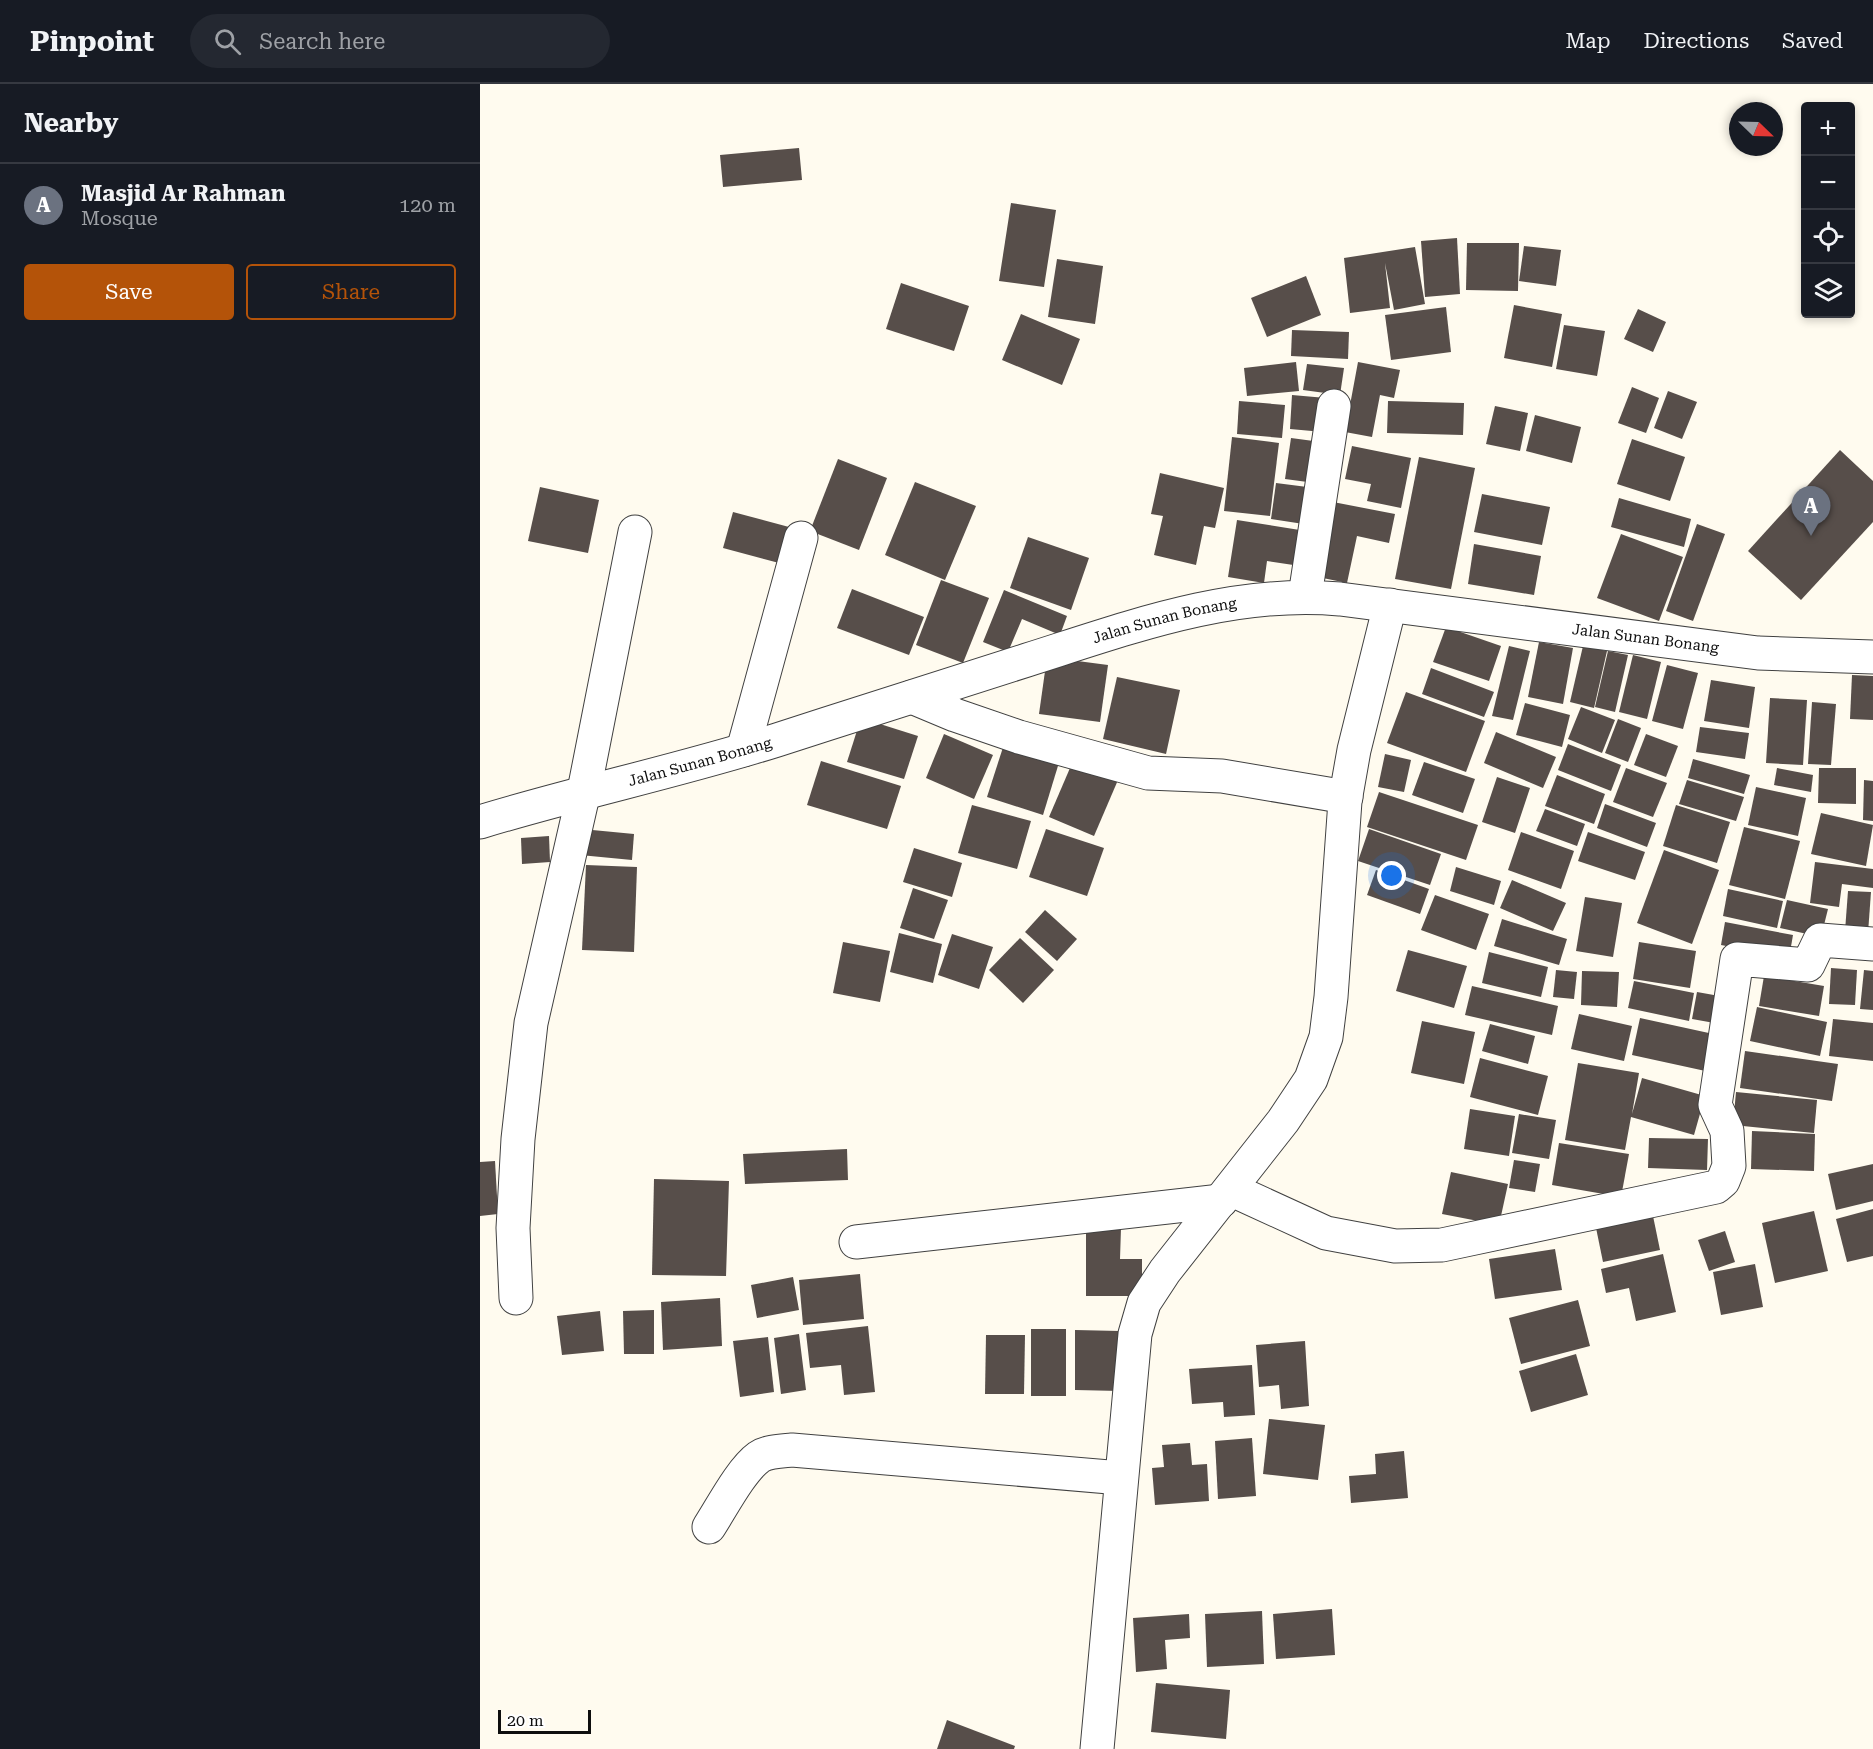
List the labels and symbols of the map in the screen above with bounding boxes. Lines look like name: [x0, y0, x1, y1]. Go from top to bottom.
north arrow: [1729, 102, 1783, 156]
pin: A: [1792, 486, 1830, 536]
street label: Jalan Sunan Bonang: [1090, 594, 1238, 647]
street label: Jalan Sunan Bonang: [1571, 620, 1721, 657]
street label: Jalan Sunan Bonang: [626, 733, 774, 790]
your location: [1377, 861, 1406, 890]
scale bar: [498, 1707, 591, 1734]

